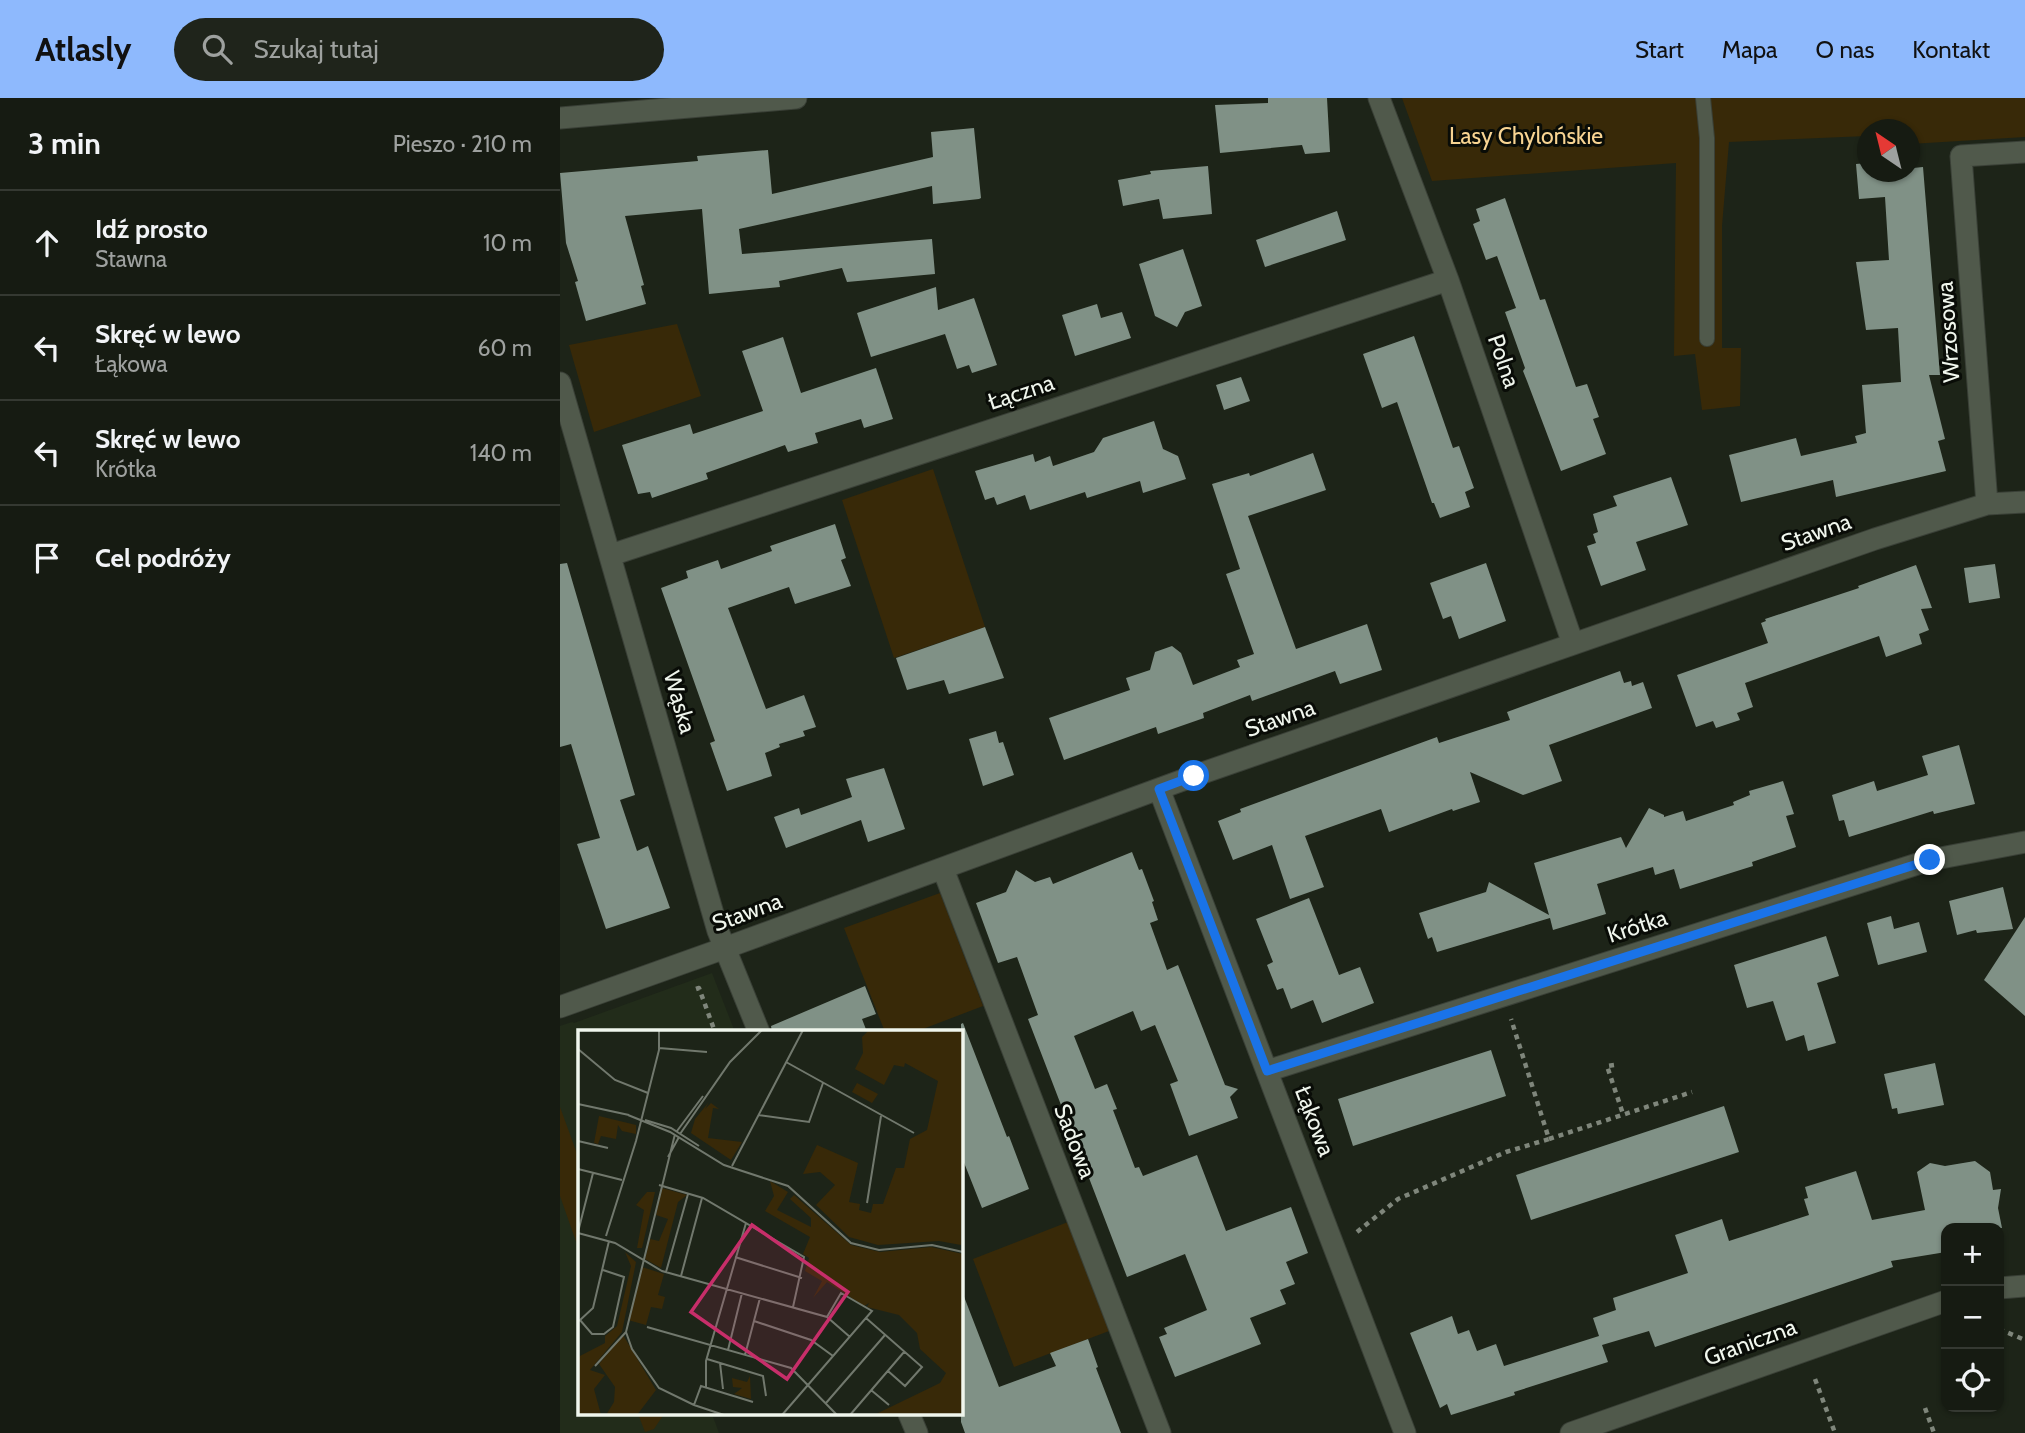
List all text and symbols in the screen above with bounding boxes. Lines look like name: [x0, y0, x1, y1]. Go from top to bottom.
search box: [174, 18, 664, 81]
text: Atlasly: [35, 29, 132, 69]
icon: search: [198, 30, 236, 68]
text: Szukaj tutaj: [254, 33, 379, 65]
text: Start: [1635, 35, 1684, 64]
text: Mapa: [1722, 35, 1778, 64]
text: O nas: [1816, 35, 1874, 64]
text: Kontakt: [1912, 35, 1990, 64]
north arrow: [1857, 119, 1920, 182]
park label: Lasy Chylońskie: [1449, 122, 1603, 150]
text: 3 min: [28, 125, 101, 162]
text: Pieszo · 210 m: [393, 130, 532, 158]
text: Idź prosto: [95, 213, 208, 245]
icon: ahead: [28, 224, 66, 262]
text: 10 m: [483, 229, 532, 257]
text: Stawna: [95, 245, 167, 273]
street label: Wrzosowa: [1931, 281, 1965, 383]
text: Skręć w lewo: [95, 318, 241, 350]
icon: left: [28, 329, 66, 367]
street label: Polna: [1482, 331, 1526, 391]
text: 60 m: [478, 334, 532, 362]
text: Łąkowa: [95, 350, 168, 378]
street label: Łączna: [984, 368, 1058, 416]
text: Skręć w lewo: [95, 423, 241, 455]
icon: left: [28, 434, 66, 472]
text: 140 m: [470, 439, 532, 467]
text: Krótka: [95, 455, 156, 483]
street label: Stawna: [1777, 507, 1855, 557]
icon: arrive: [28, 539, 66, 577]
text: Cel podróży: [95, 542, 231, 574]
street label: Wąska: [658, 668, 702, 736]
street label: Stawna: [1241, 693, 1319, 743]
route start: [1178, 760, 1209, 791]
route end: [1914, 844, 1945, 875]
street label: Stawna: [708, 887, 786, 937]
street label: Krótka: [1603, 903, 1671, 949]
inset map: [578, 1030, 962, 1416]
street label: Łąkowa: [1289, 1082, 1341, 1160]
street label: Sadowa: [1048, 1100, 1102, 1182]
map controls: [1941, 1223, 2004, 1412]
button: +: [1941, 1223, 2004, 1286]
button: −: [1941, 1286, 2004, 1349]
street label: Graniczna: [1700, 1312, 1800, 1372]
button: locate: [1941, 1349, 2004, 1412]

